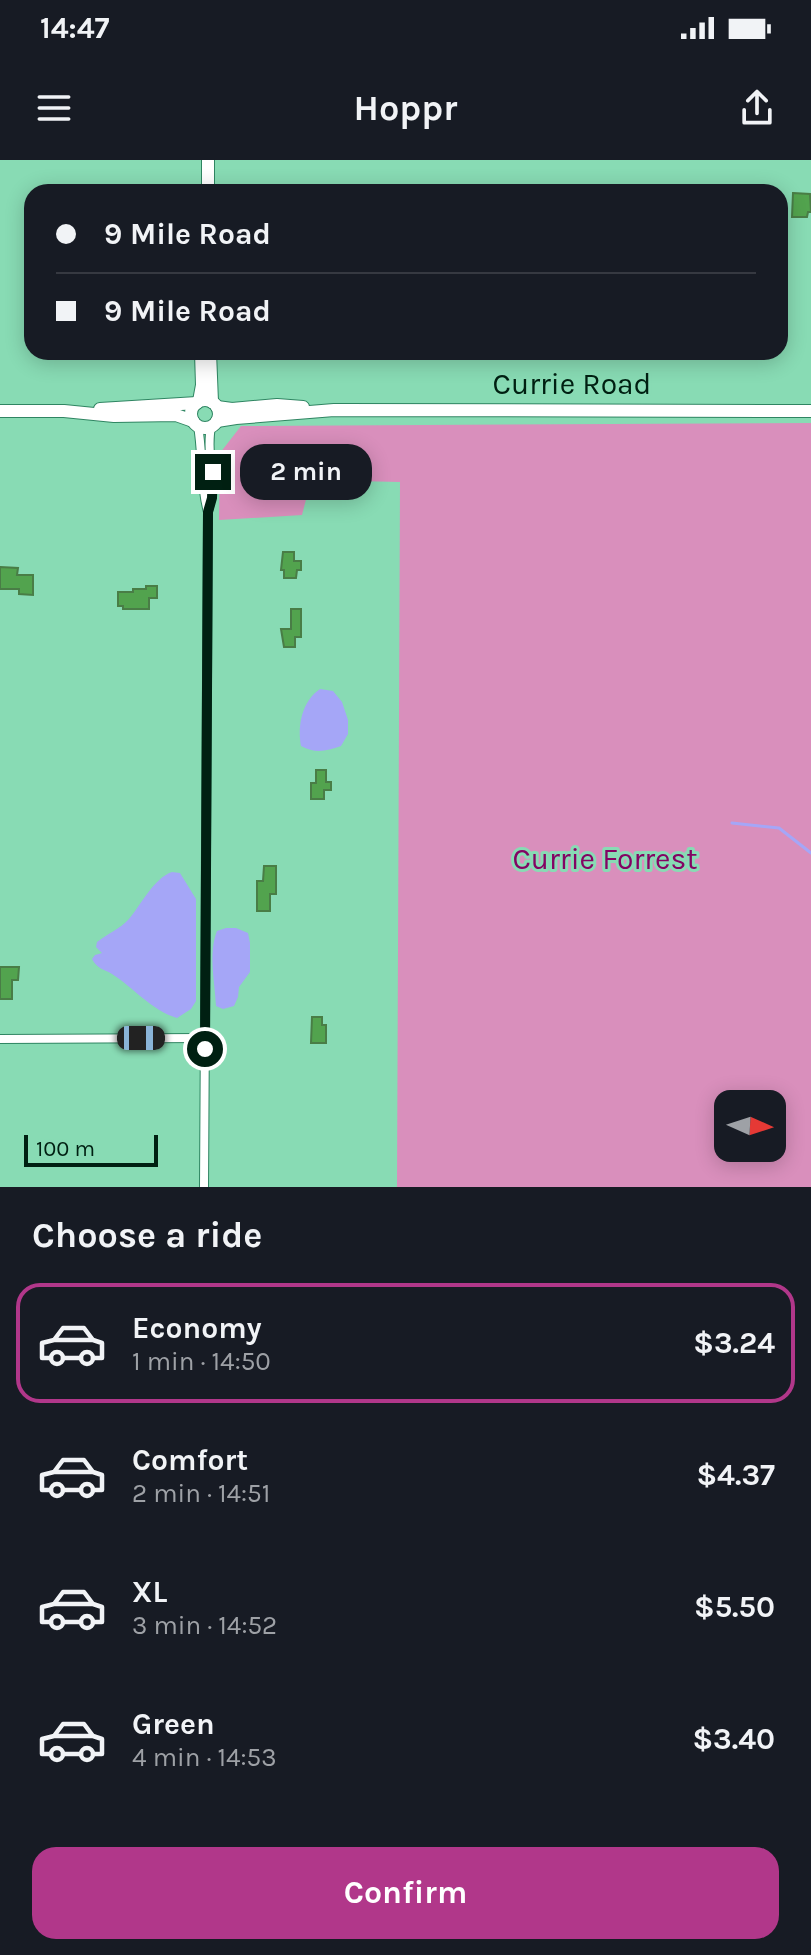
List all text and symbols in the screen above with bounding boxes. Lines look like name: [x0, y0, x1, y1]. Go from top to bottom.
text: 14:47: [40, 10, 109, 46]
icon: menu: [32, 86, 76, 130]
icon: share: [735, 86, 779, 130]
text: Hoppr: [354, 87, 457, 129]
text: 9 Mile Road: [104, 216, 271, 252]
text: 9 Mile Road: [104, 293, 271, 329]
street label: Currie Road: [493, 366, 651, 402]
callout: 2 min: [241, 444, 373, 500]
route end: [195, 454, 231, 490]
text: 2 min: [270, 456, 342, 487]
park label: Currie Forrest: [512, 841, 698, 877]
car: [117, 1026, 165, 1050]
route start: [187, 1031, 223, 1067]
north arrow: [714, 1090, 786, 1162]
map controls: [714, 1090, 786, 1162]
scale bar: [24, 1131, 158, 1167]
text: 100 m: [36, 1136, 95, 1162]
text: Choose a ride: [32, 1214, 262, 1256]
icon: car: [36, 1307, 108, 1379]
text: Economy: [132, 1310, 262, 1346]
text: $3.24: [693, 1325, 775, 1361]
text: 1 min · 14:50: [132, 1346, 271, 1377]
icon: car: [36, 1439, 108, 1511]
text: Comfort: [132, 1442, 248, 1478]
text: $4.37: [696, 1457, 775, 1493]
text: 2 min · 14:51: [132, 1478, 270, 1509]
icon: car: [36, 1571, 108, 1643]
text: XL: [132, 1574, 167, 1610]
text: $5.50: [694, 1589, 775, 1625]
text: 3 min · 14:52: [132, 1610, 277, 1641]
icon: car: [36, 1703, 108, 1775]
text: Green: [132, 1706, 215, 1742]
text: $3.40: [692, 1721, 775, 1757]
text: 4 min · 14:53: [132, 1742, 277, 1773]
button: Confirm: [32, 1847, 779, 1939]

